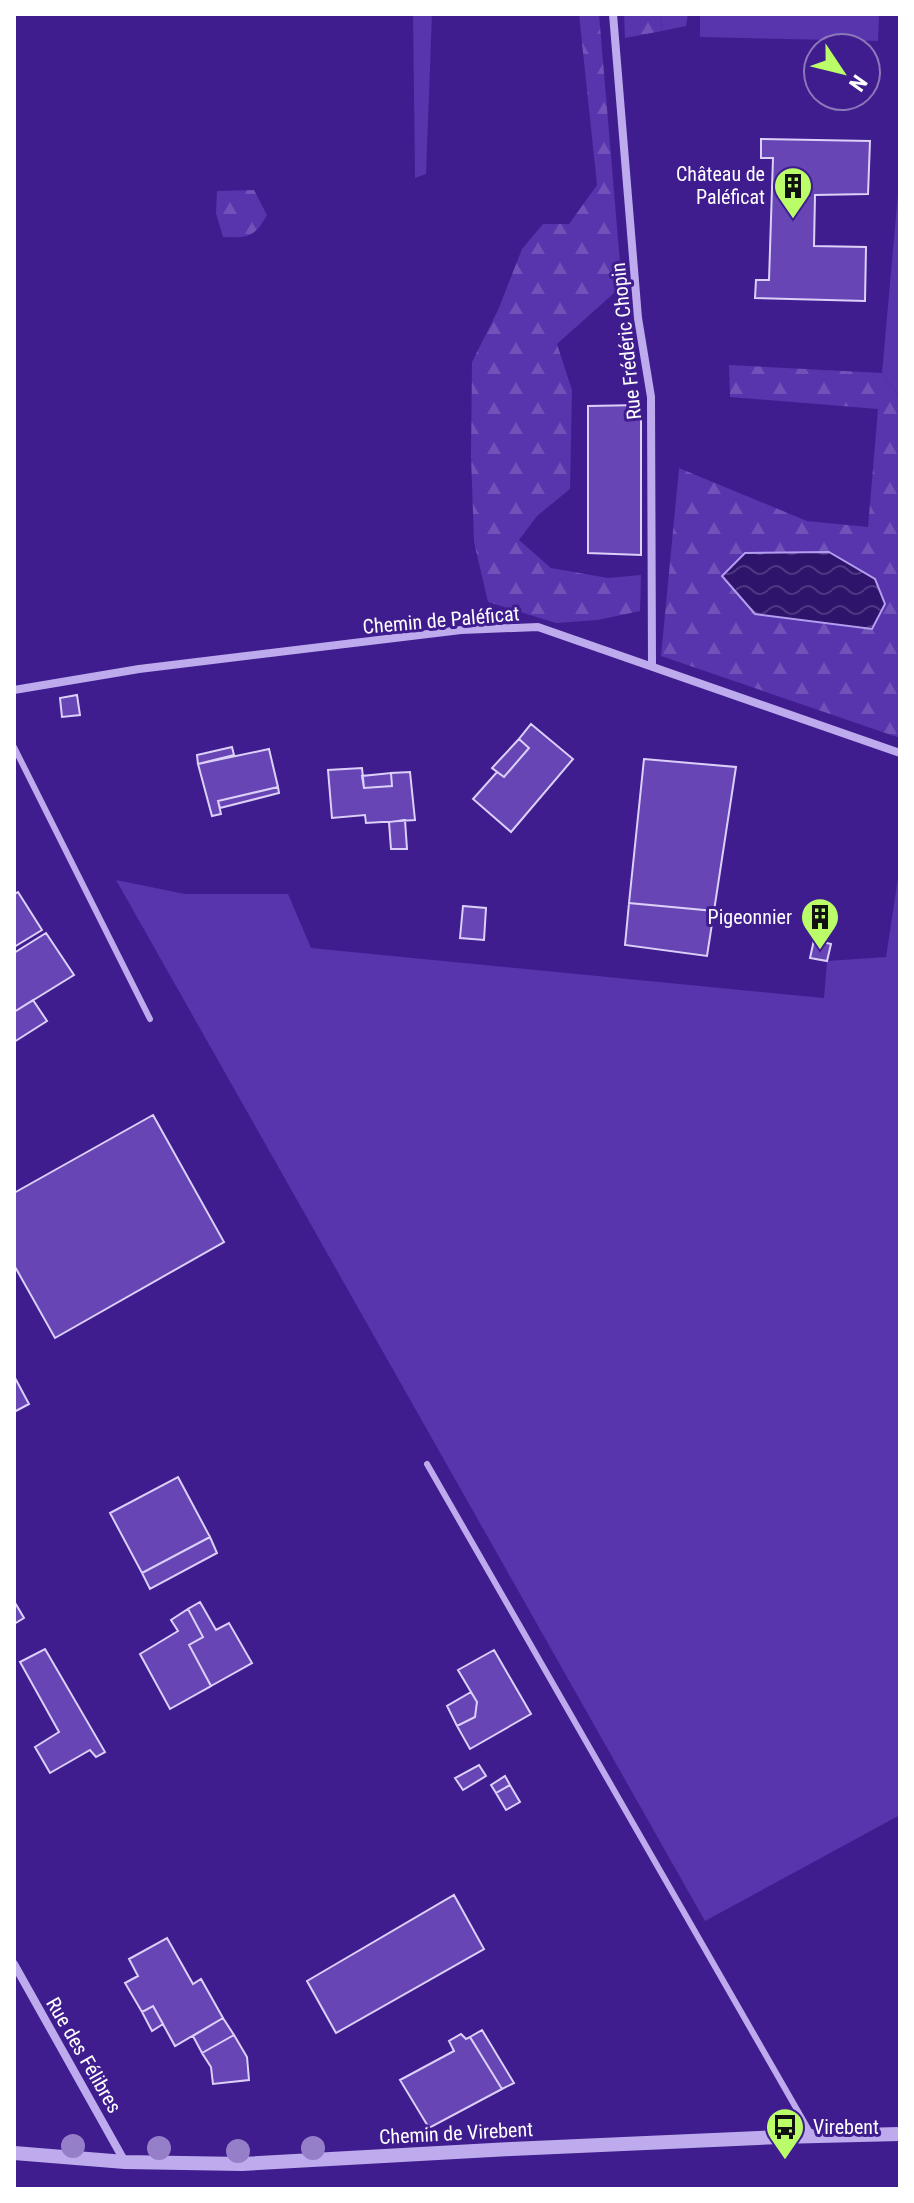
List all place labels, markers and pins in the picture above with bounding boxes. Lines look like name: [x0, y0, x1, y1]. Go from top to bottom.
place label: Château de Paléficat: [676, 162, 765, 209]
building icon: Château de Paléficat: [772, 165, 814, 220]
building icon: Pigeonnier: [799, 896, 841, 951]
place label: Pigeonnier: [708, 905, 792, 929]
bus stop icon: Virebent: [764, 2106, 806, 2161]
place label: Virebent: [813, 2115, 879, 2139]

